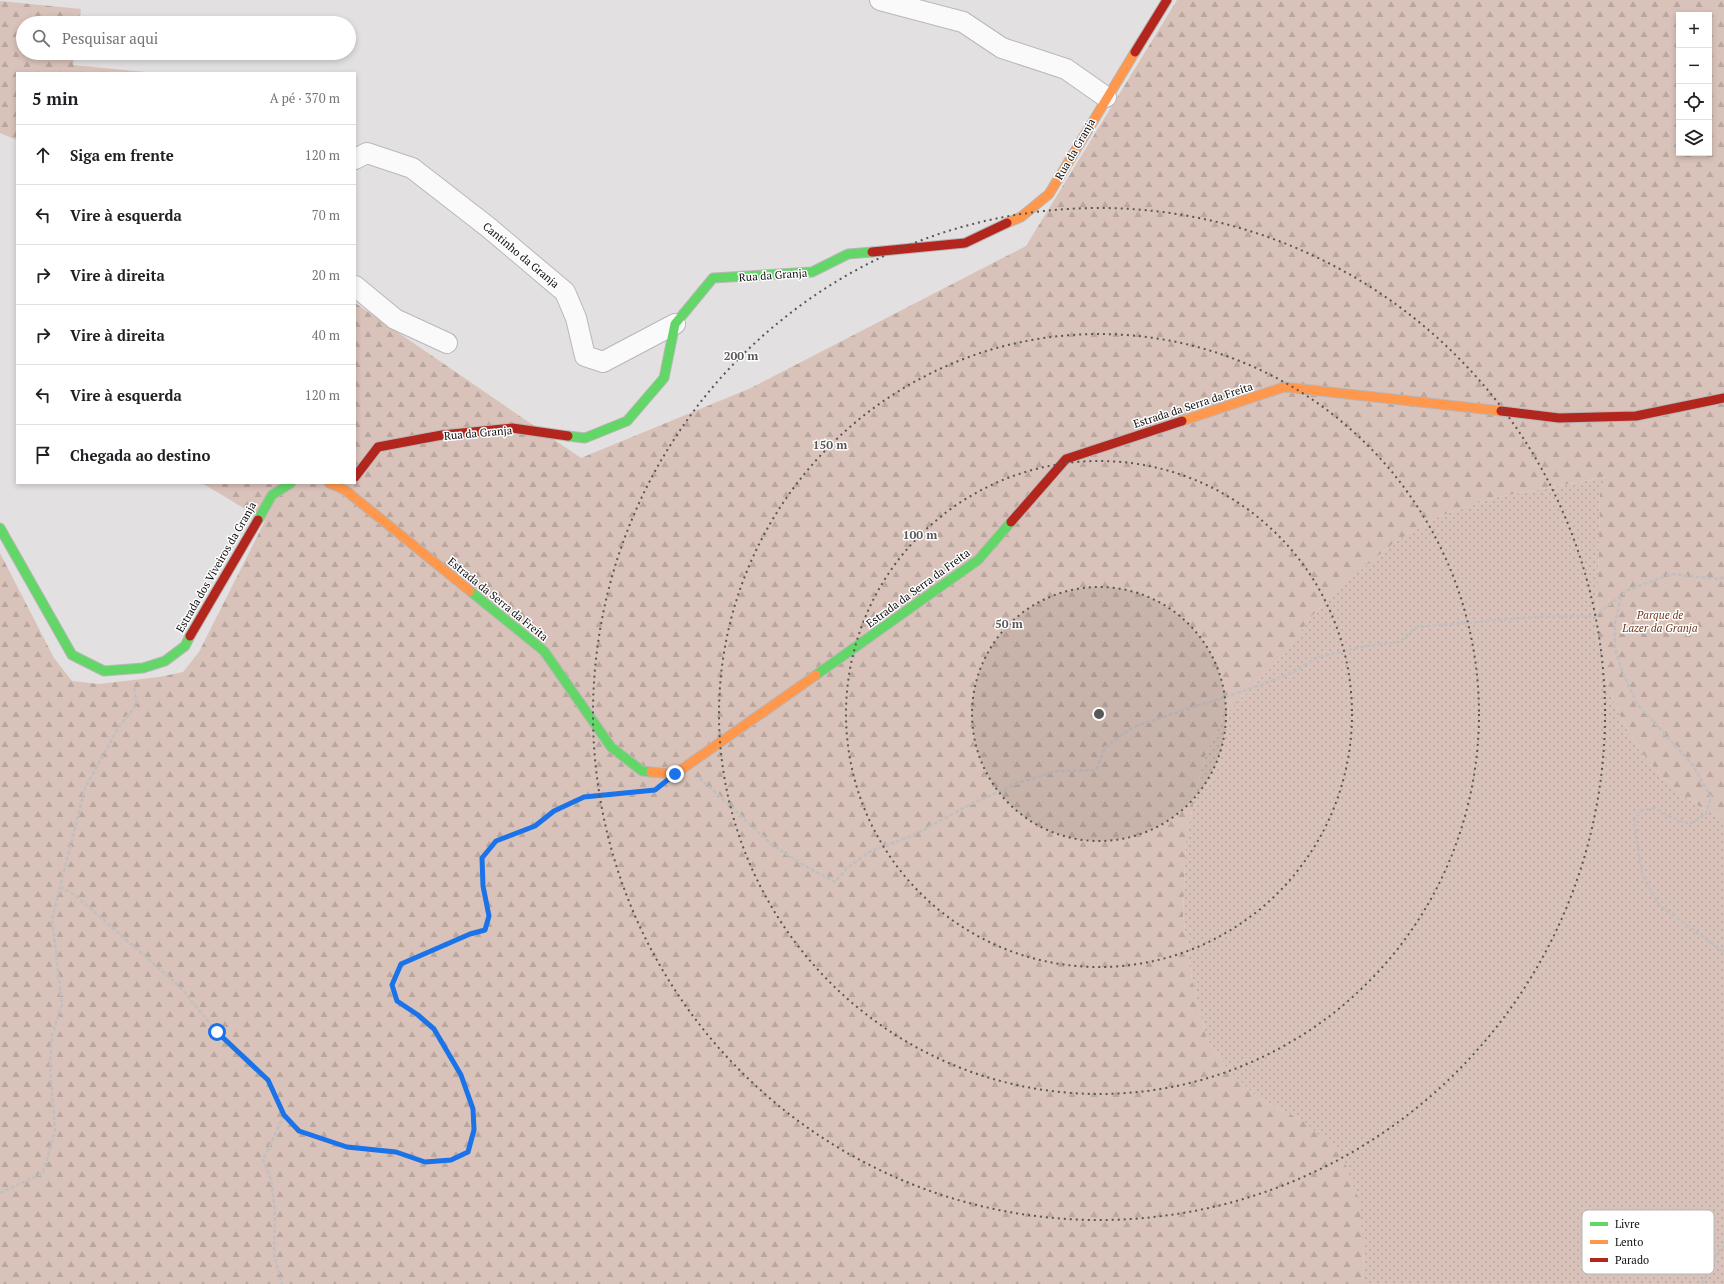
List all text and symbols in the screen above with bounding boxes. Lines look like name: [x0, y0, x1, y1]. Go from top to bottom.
map controls: [1676, 12, 1712, 156]
button: +: [1676, 12, 1712, 48]
search box: [16, 16, 356, 60]
icon: search: [30, 27, 52, 49]
text: Pesquisar aqui: [62, 28, 158, 48]
button: −: [1676, 48, 1712, 84]
button: locate: [1676, 84, 1712, 120]
text: 5 min: [32, 87, 79, 110]
text: A pé · 370 m: [270, 89, 340, 107]
street label: Rua da Granja: [1052, 115, 1098, 182]
button: layers: [1676, 120, 1712, 156]
icon: ahead: [32, 144, 54, 166]
text: Siga em frente: [70, 145, 174, 165]
text: 120 m: [305, 146, 340, 164]
icon: left: [32, 204, 54, 226]
text: Vire à esquerda: [70, 205, 182, 225]
text: 70 m: [312, 206, 340, 224]
street label: Cantinho da Granja: [480, 219, 562, 291]
icon: right: [32, 264, 54, 286]
text: Vire à direita: [70, 265, 165, 285]
text: 20 m: [312, 266, 340, 284]
street label: Rua da Granja: [738, 266, 808, 284]
icon: right: [32, 324, 54, 346]
text: Vire à direita: [70, 325, 165, 345]
text: 40 m: [312, 326, 340, 344]
text: 200 m: [724, 348, 758, 363]
street label: Estrada da Serra da Freita: [1131, 379, 1255, 431]
icon: left: [32, 384, 54, 406]
text: Vire à esquerda: [70, 385, 182, 405]
text: 120 m: [305, 386, 340, 404]
street label: Rua da Granja: [443, 423, 513, 443]
text: 150 m: [813, 437, 847, 452]
icon: arrive: [32, 444, 54, 466]
text: Chegada ao destino: [70, 445, 210, 465]
street label: Estrada dos Viveiros da Granja: [173, 499, 259, 635]
text: 100 m: [903, 527, 937, 542]
street label: Estrada da Serra da Freita: [863, 545, 973, 630]
street label: Estrada da Serra da Freita: [445, 554, 551, 644]
park label: Parque de Lazer da Granja: [1621, 608, 1698, 635]
text: 50 m: [995, 616, 1023, 631]
centre of rings: [1092, 707, 1106, 721]
route end: [666, 765, 684, 783]
route start: [208, 1023, 226, 1041]
legend: [1582, 1210, 1714, 1274]
text: Livre: [1615, 1217, 1640, 1231]
text: Lento: [1615, 1235, 1643, 1249]
text: Parado: [1615, 1253, 1649, 1267]

